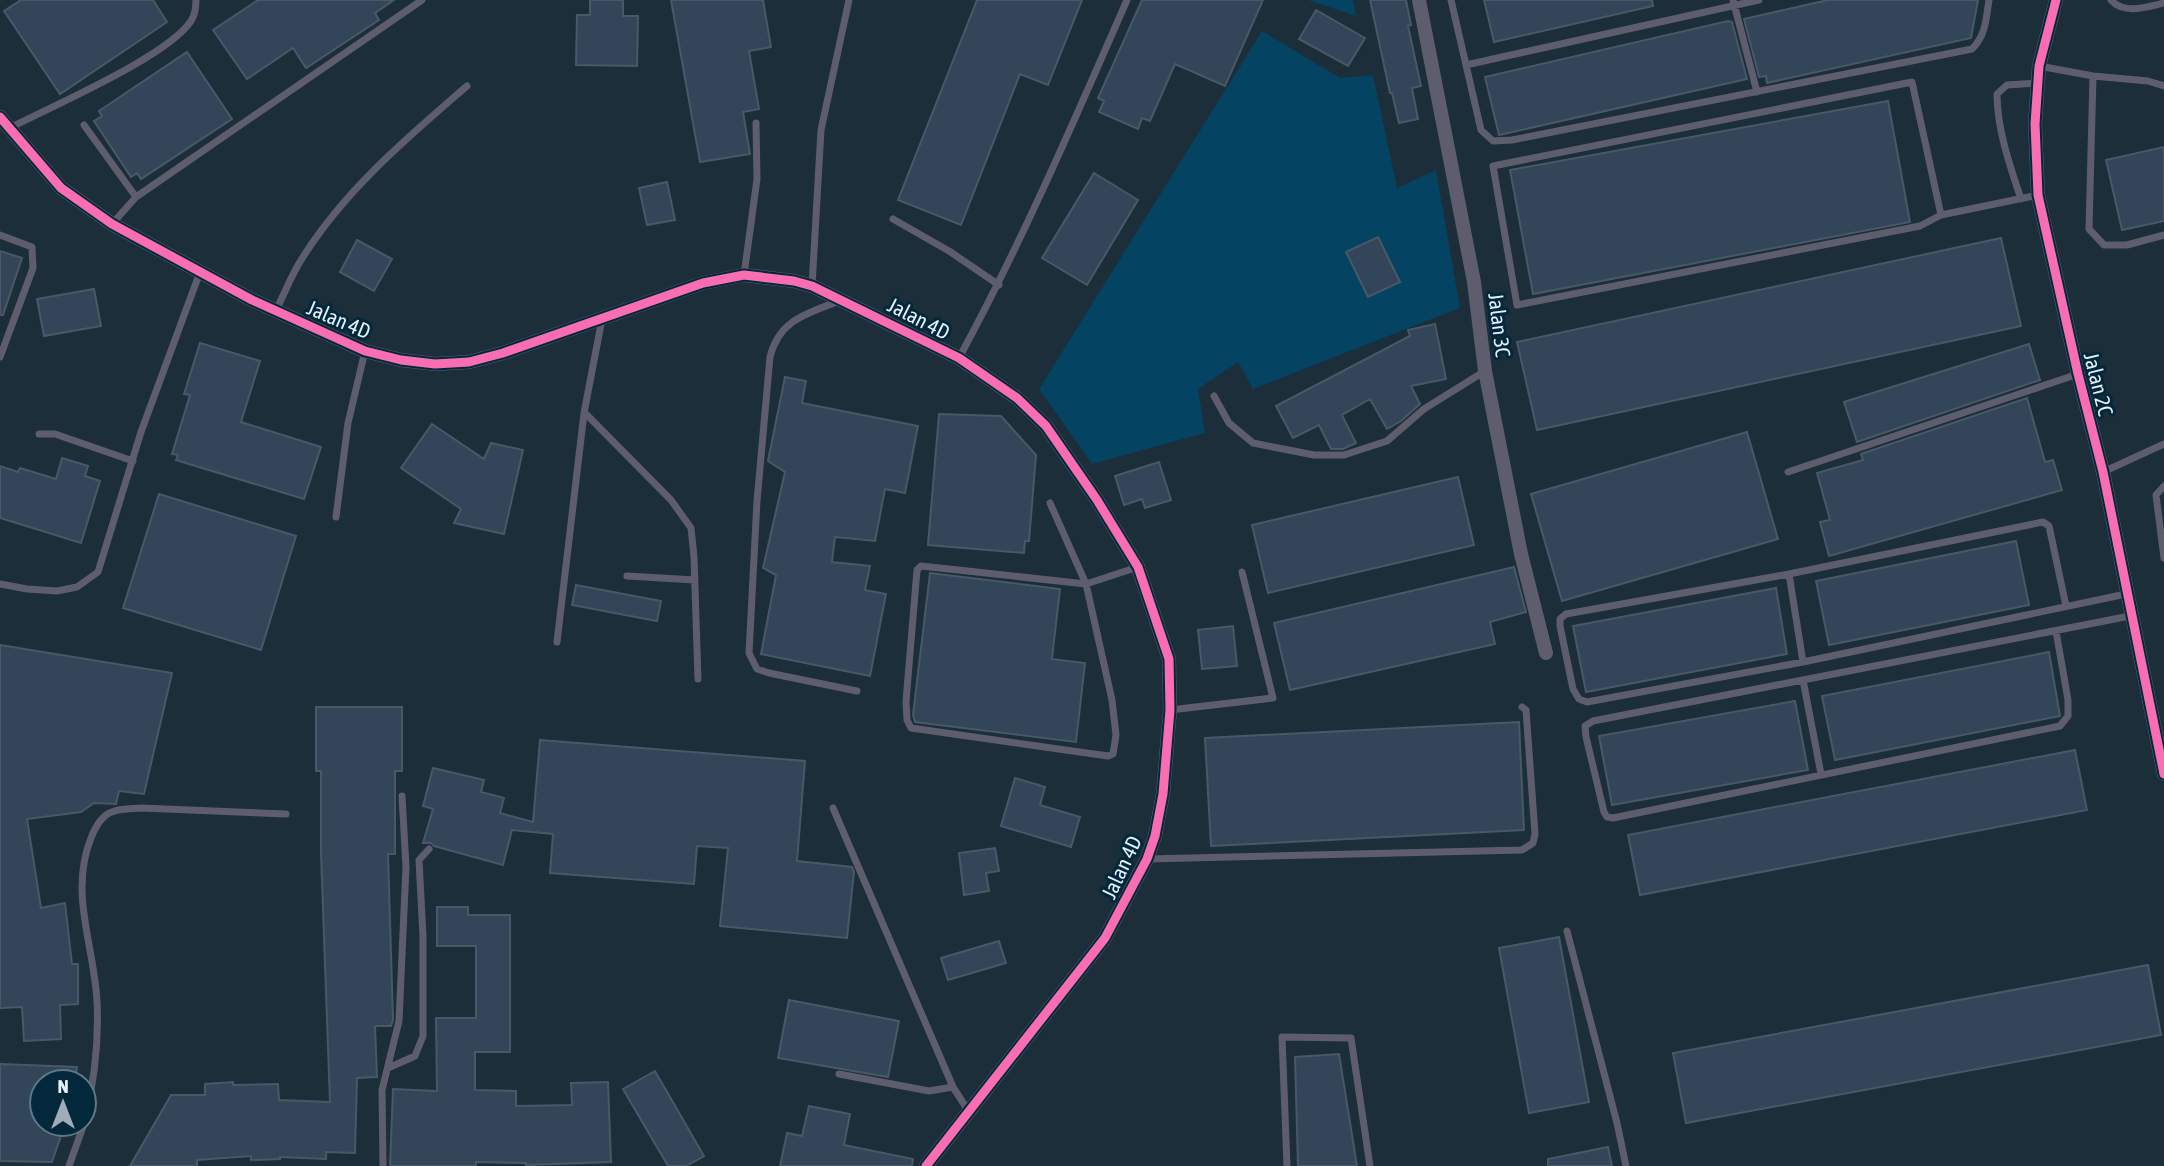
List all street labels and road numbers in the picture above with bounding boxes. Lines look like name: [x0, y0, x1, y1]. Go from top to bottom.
street label: Jalan 4D: [884, 292, 954, 344]
street label: Jalan 3C: [1484, 292, 1516, 359]
street label: Jalan 4D: [304, 295, 374, 343]
street label: Jalan 2C: [2080, 350, 2119, 419]
street label: Jalan 4D: [1096, 832, 1146, 902]

